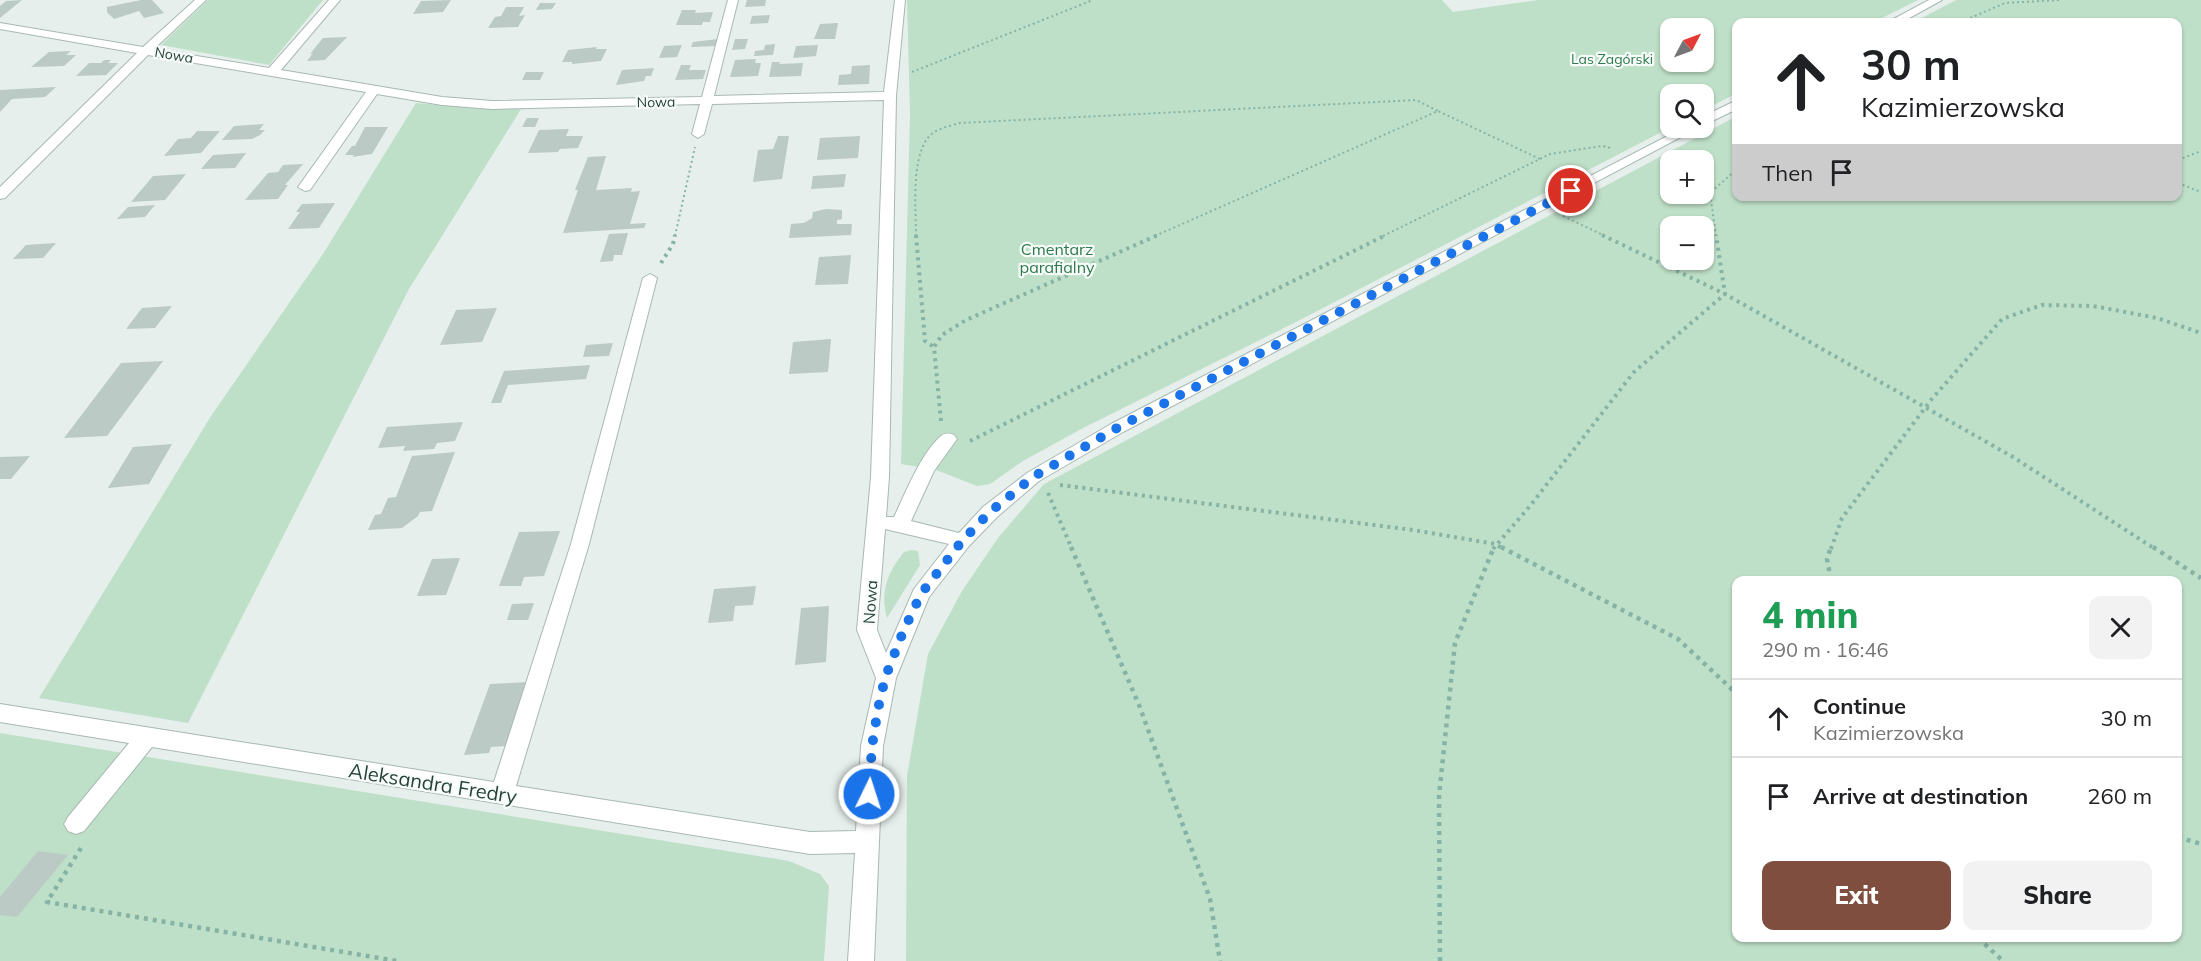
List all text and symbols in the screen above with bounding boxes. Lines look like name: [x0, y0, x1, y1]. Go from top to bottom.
north arrow: [1660, 18, 1714, 72]
map controls: [1660, 18, 1714, 270]
text: 30 m: [1861, 38, 1961, 91]
icon: ahead: [1762, 42, 1840, 120]
street label: Nowa: [153, 43, 195, 67]
park label: Las Zagórski: [1571, 50, 1653, 68]
button: search: [1660, 84, 1714, 138]
text: Kazimierzowska: [1861, 90, 2065, 124]
street label: Nowa: [636, 93, 676, 111]
button: +: [1660, 150, 1714, 204]
icon: arrive: [1825, 156, 1858, 189]
text: Then: [1762, 159, 1813, 187]
pin: [1545, 165, 1596, 216]
icon: arrive: [1554, 174, 1587, 207]
button: −: [1660, 216, 1714, 270]
park label: Cmentarz parafialny: [1020, 239, 1095, 277]
street label: Nowa: [858, 579, 882, 625]
text: 4 min: [1762, 592, 1858, 637]
button: close: [2089, 596, 2152, 659]
text: 290 m · 16:46: [1762, 637, 1888, 662]
text: Continue: [1813, 692, 1906, 720]
icon: ahead: [1762, 702, 1795, 735]
text: 30 m: [2101, 704, 2152, 732]
text: Kazimierzowska: [1813, 720, 1964, 745]
street label: Aleksandra Fredry: [347, 757, 519, 809]
position arrow: [837, 762, 901, 826]
icon: arrive: [1762, 780, 1795, 813]
text: Arrive at destination: [1813, 782, 2028, 810]
text: 260 m: [2087, 782, 2152, 810]
button: Exit: [1762, 861, 1951, 930]
button: Share: [1963, 861, 2152, 930]

